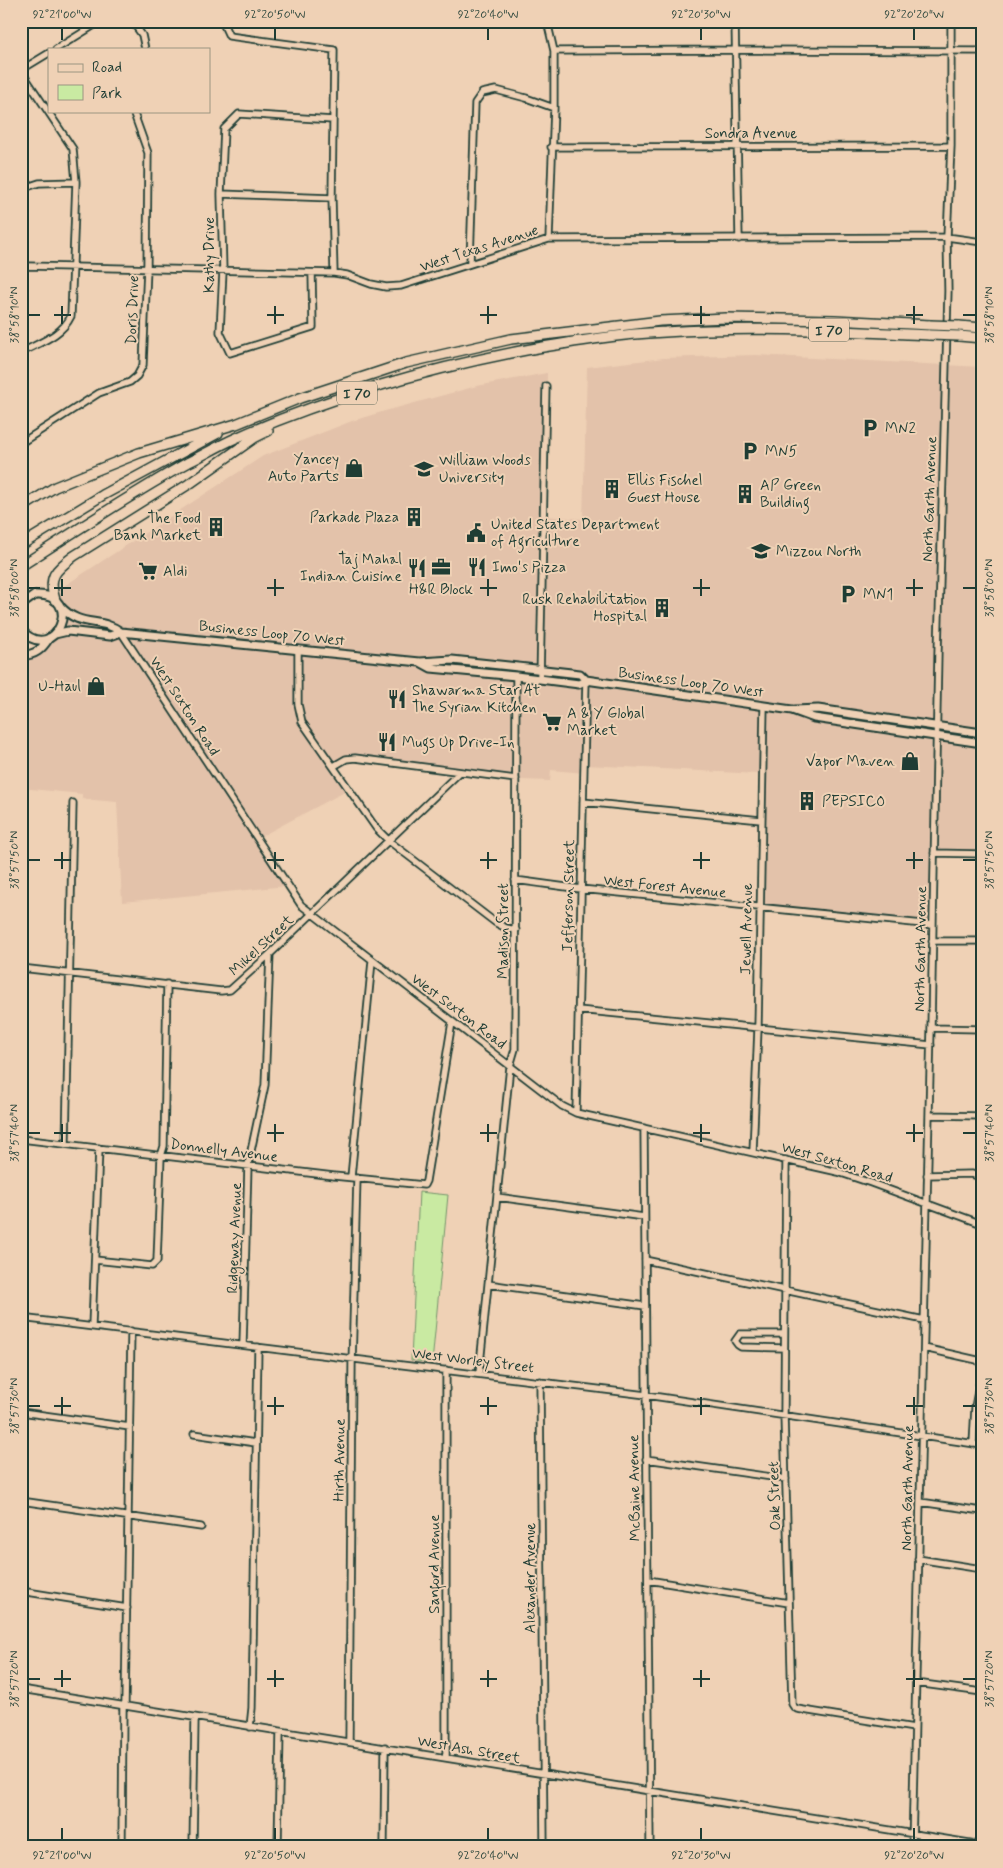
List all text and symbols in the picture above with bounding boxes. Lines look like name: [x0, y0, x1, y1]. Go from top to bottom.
text: 92°21'00"W: [33, 7, 91, 23]
text: 92°20'50"W: [245, 7, 306, 23]
text: 92°20'40"W: [458, 7, 518, 23]
text: 92°20'30"W: [671, 7, 731, 23]
text: 92°20'20"W: [884, 7, 944, 23]
legend: [48, 48, 210, 112]
text: Road: [92, 58, 122, 78]
text: Park: [92, 84, 122, 104]
street label: Sondra Avenue: [705, 124, 797, 144]
street label: Kathy Drive: [200, 217, 220, 293]
street label: West Texas Avenue: [418, 220, 541, 278]
street label: Doris Drive: [122, 275, 144, 345]
text: 38°58'10"N: [7, 287, 23, 343]
text: 38°58'10"N: [982, 287, 998, 343]
road number: I 70: [809, 318, 849, 342]
road number: I 70: [337, 382, 377, 404]
parking icon: MN2: [859, 417, 881, 439]
place label: MN2: [885, 419, 916, 439]
street label: North Garth Avenue: [918, 436, 942, 562]
parking icon: MN5: [739, 440, 761, 462]
place label: MN5: [765, 442, 798, 462]
place label: Yancey Auto Parts: [268, 450, 339, 487]
place label: William Woods University: [439, 451, 531, 488]
shop icon: Yancey Auto Parts: [343, 457, 365, 479]
school or university icon: William Woods University: [413, 458, 435, 480]
place label: Ellis Fischel Guest House: [627, 471, 702, 508]
place label: AP Green Building: [760, 476, 821, 514]
building icon: Ellis Fischel Guest House: [601, 478, 623, 500]
building icon: AP Green Building: [734, 483, 756, 505]
building icon: Parkade Plaza: [403, 506, 425, 528]
place label: Parkade Plaza: [310, 508, 399, 528]
place label: The Food Bank Market: [114, 509, 201, 546]
place label: United States Department of Agriculture: [491, 515, 660, 553]
building icon: The Food Bank Market: [205, 516, 227, 538]
public building icon: United States Department of Agriculture: [465, 522, 487, 544]
school or university icon: Mizzou North: [750, 540, 772, 562]
place label: Mizzou North: [776, 542, 861, 562]
place label: Taj Mahal Indian Cuisine: [300, 550, 402, 587]
office icon: H&R Block: [430, 556, 452, 578]
restaurant icon: Imo's Pizza: [466, 556, 488, 578]
restaurant icon: Taj Mahal Indian Cuisine: [406, 557, 428, 579]
place label: Imo's Pizza: [492, 558, 566, 578]
text: 38°58'00"N: [7, 559, 23, 617]
text: 38°58'00"N: [982, 559, 998, 617]
supermarket icon: Aldi: [137, 560, 159, 582]
place label: Aldi: [163, 562, 188, 582]
place label: H&R Block: [409, 580, 473, 600]
parking icon: MN1: [837, 583, 859, 605]
place label: MN1: [863, 585, 893, 605]
place label: Rusk Rehabilitation Hospital: [522, 590, 647, 627]
building icon: Rusk Rehabilitation Hospital: [651, 597, 673, 619]
street label: Business Loop 70 West: [198, 616, 346, 652]
street label: West Sexton Road: [145, 653, 224, 760]
street label: Business Loop 70 West: [617, 663, 765, 703]
shop icon: U-Haul: [85, 675, 107, 697]
place label: U-Haul: [38, 677, 81, 697]
place label: Shawarma Star At The Syrian Kitchen: [412, 681, 540, 718]
restaurant icon: Shawarma Star At The Syrian Kitchen: [386, 688, 408, 710]
place label: A & Y Global Market: [567, 704, 645, 741]
supermarket icon: A & Y Global Market: [541, 711, 563, 733]
restaurant icon: Mugs Up Drive-In: [376, 731, 398, 753]
place label: Mugs Up Drive-In: [402, 733, 515, 754]
shop icon: Vapor Maven: [899, 750, 921, 772]
place label: Vapor Maven: [806, 752, 895, 772]
building icon: PEPSICO: [796, 790, 818, 812]
place label: PEPSICO: [822, 792, 885, 812]
text: 38°57'50"N: [7, 831, 23, 889]
text: 38°57'50"N: [982, 831, 998, 889]
street label: Jefferson Street: [558, 839, 580, 953]
street label: West Forest Avenue: [602, 871, 727, 903]
street label: Madison Street: [494, 883, 514, 979]
street label: Jewell Avenue: [736, 883, 758, 975]
street label: North Garth Avenue: [910, 886, 932, 1012]
street label: Mikel Street: [225, 910, 299, 981]
street label: West Sexton Road: [407, 969, 510, 1054]
text: 38°57'40"N: [7, 1104, 23, 1162]
text: 38°57'40"N: [982, 1104, 998, 1162]
street label: Donnelly Avenue: [169, 1134, 279, 1168]
street label: West Sexton Road: [779, 1138, 895, 1188]
street label: Ridgeway Avenue: [223, 1182, 248, 1294]
street label: West Worley Street: [411, 1344, 535, 1378]
text: 38°57'30"N: [7, 1378, 23, 1434]
text: 38°57'30"N: [982, 1378, 998, 1434]
street label: Hirth Avenue: [329, 1418, 351, 1502]
street label: North Garth Avenue: [897, 1425, 919, 1551]
street label: McBaine Avenue: [624, 1434, 646, 1542]
street label: Oak Street: [764, 1461, 786, 1531]
street label: Sanford Avenue: [425, 1514, 447, 1614]
street label: Alexander Avenue: [521, 1523, 541, 1633]
text: 38°57'20"N: [7, 1651, 23, 1707]
text: 38°57'20"N: [982, 1651, 998, 1707]
street label: West Ash Street: [416, 1731, 522, 1769]
text: 92°21'00"W: [33, 1848, 91, 1864]
text: 92°20'50"W: [245, 1848, 306, 1864]
text: 92°20'40"W: [458, 1848, 518, 1864]
text: 92°20'30"W: [671, 1848, 731, 1864]
text: 92°20'20"W: [884, 1848, 944, 1864]

